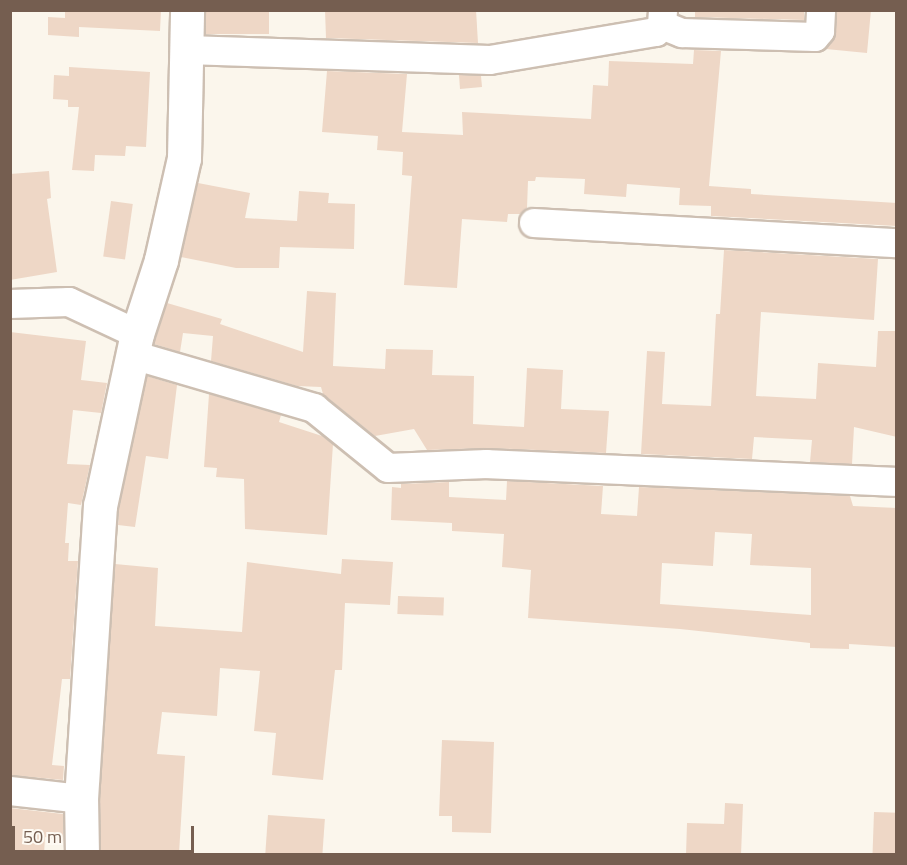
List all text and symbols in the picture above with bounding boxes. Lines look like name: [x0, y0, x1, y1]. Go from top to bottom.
scale bar: [15, 814, 196, 852]
text: 50 m: [23, 823, 62, 850]

